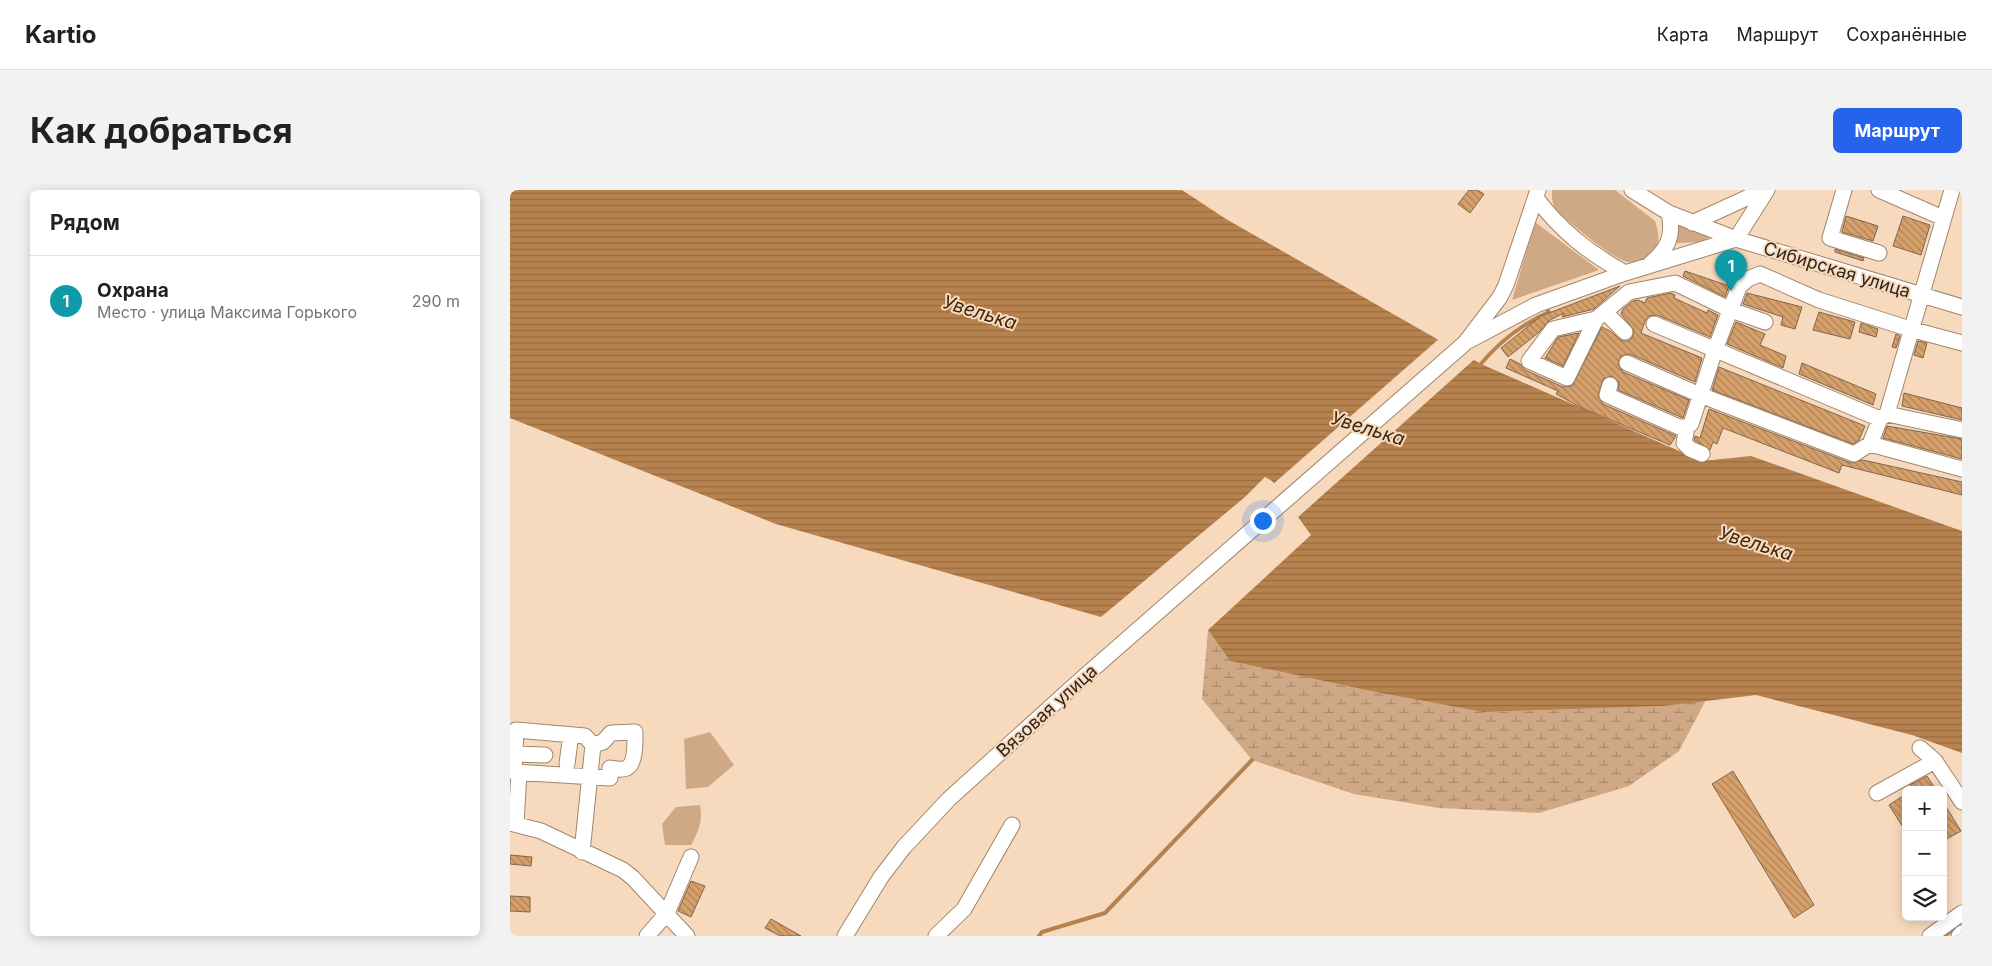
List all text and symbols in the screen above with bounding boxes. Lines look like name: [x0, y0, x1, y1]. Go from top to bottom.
text: Kartio: [25, 20, 96, 49]
text: Карта: [1657, 24, 1709, 45]
text: Маршрут: [1737, 24, 1818, 45]
text: Сохранённые: [1846, 24, 1967, 45]
button: Маршрут: [1833, 108, 1962, 153]
text: Как добраться: [30, 109, 293, 151]
text: Рядом: [50, 210, 120, 235]
street label: Сибирская улица: [1761, 237, 1913, 302]
pin: 1: [1715, 250, 1747, 291]
text: Охрана: [97, 279, 169, 302]
water label: Увелька: [940, 290, 1020, 335]
text: 1: [63, 291, 69, 311]
text: 290 m: [412, 291, 460, 311]
text: Место · улица Максима Горького: [97, 302, 357, 322]
water label: Увелька: [1328, 406, 1408, 451]
your location: [1250, 508, 1276, 534]
water label: Увелька: [1716, 521, 1796, 566]
street label: Вязовая улица: [992, 660, 1101, 761]
map controls: [1902, 786, 1947, 921]
button: +: [1902, 786, 1947, 831]
button: −: [1902, 831, 1947, 876]
button: layers: [1902, 876, 1947, 921]

